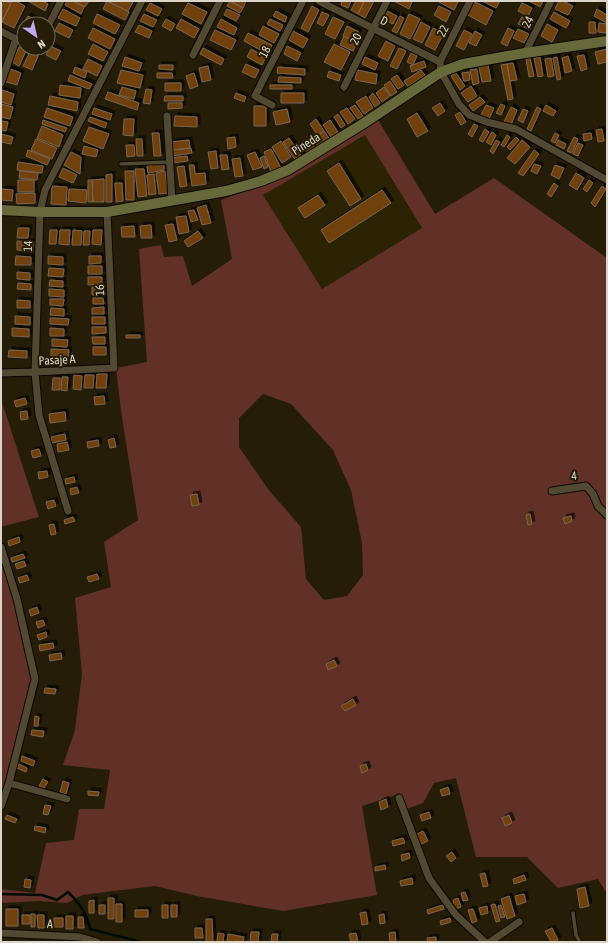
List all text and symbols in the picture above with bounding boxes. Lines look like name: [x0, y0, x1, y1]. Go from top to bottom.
street label: D: [378, 13, 390, 29]
street label: 24: [519, 14, 537, 30]
north arrow: [16, 16, 56, 56]
street label: 22: [434, 23, 452, 39]
street label: 20: [347, 31, 365, 47]
text: N: [36, 37, 48, 51]
street label: 18: [256, 44, 274, 60]
street label: Pineda: [289, 130, 323, 158]
street label: 14: [21, 240, 35, 252]
street label: 16: [93, 284, 107, 296]
street label: Pasaje A: [38, 352, 76, 368]
street label: 4: [570, 469, 578, 483]
street label: A: [47, 917, 54, 931]

